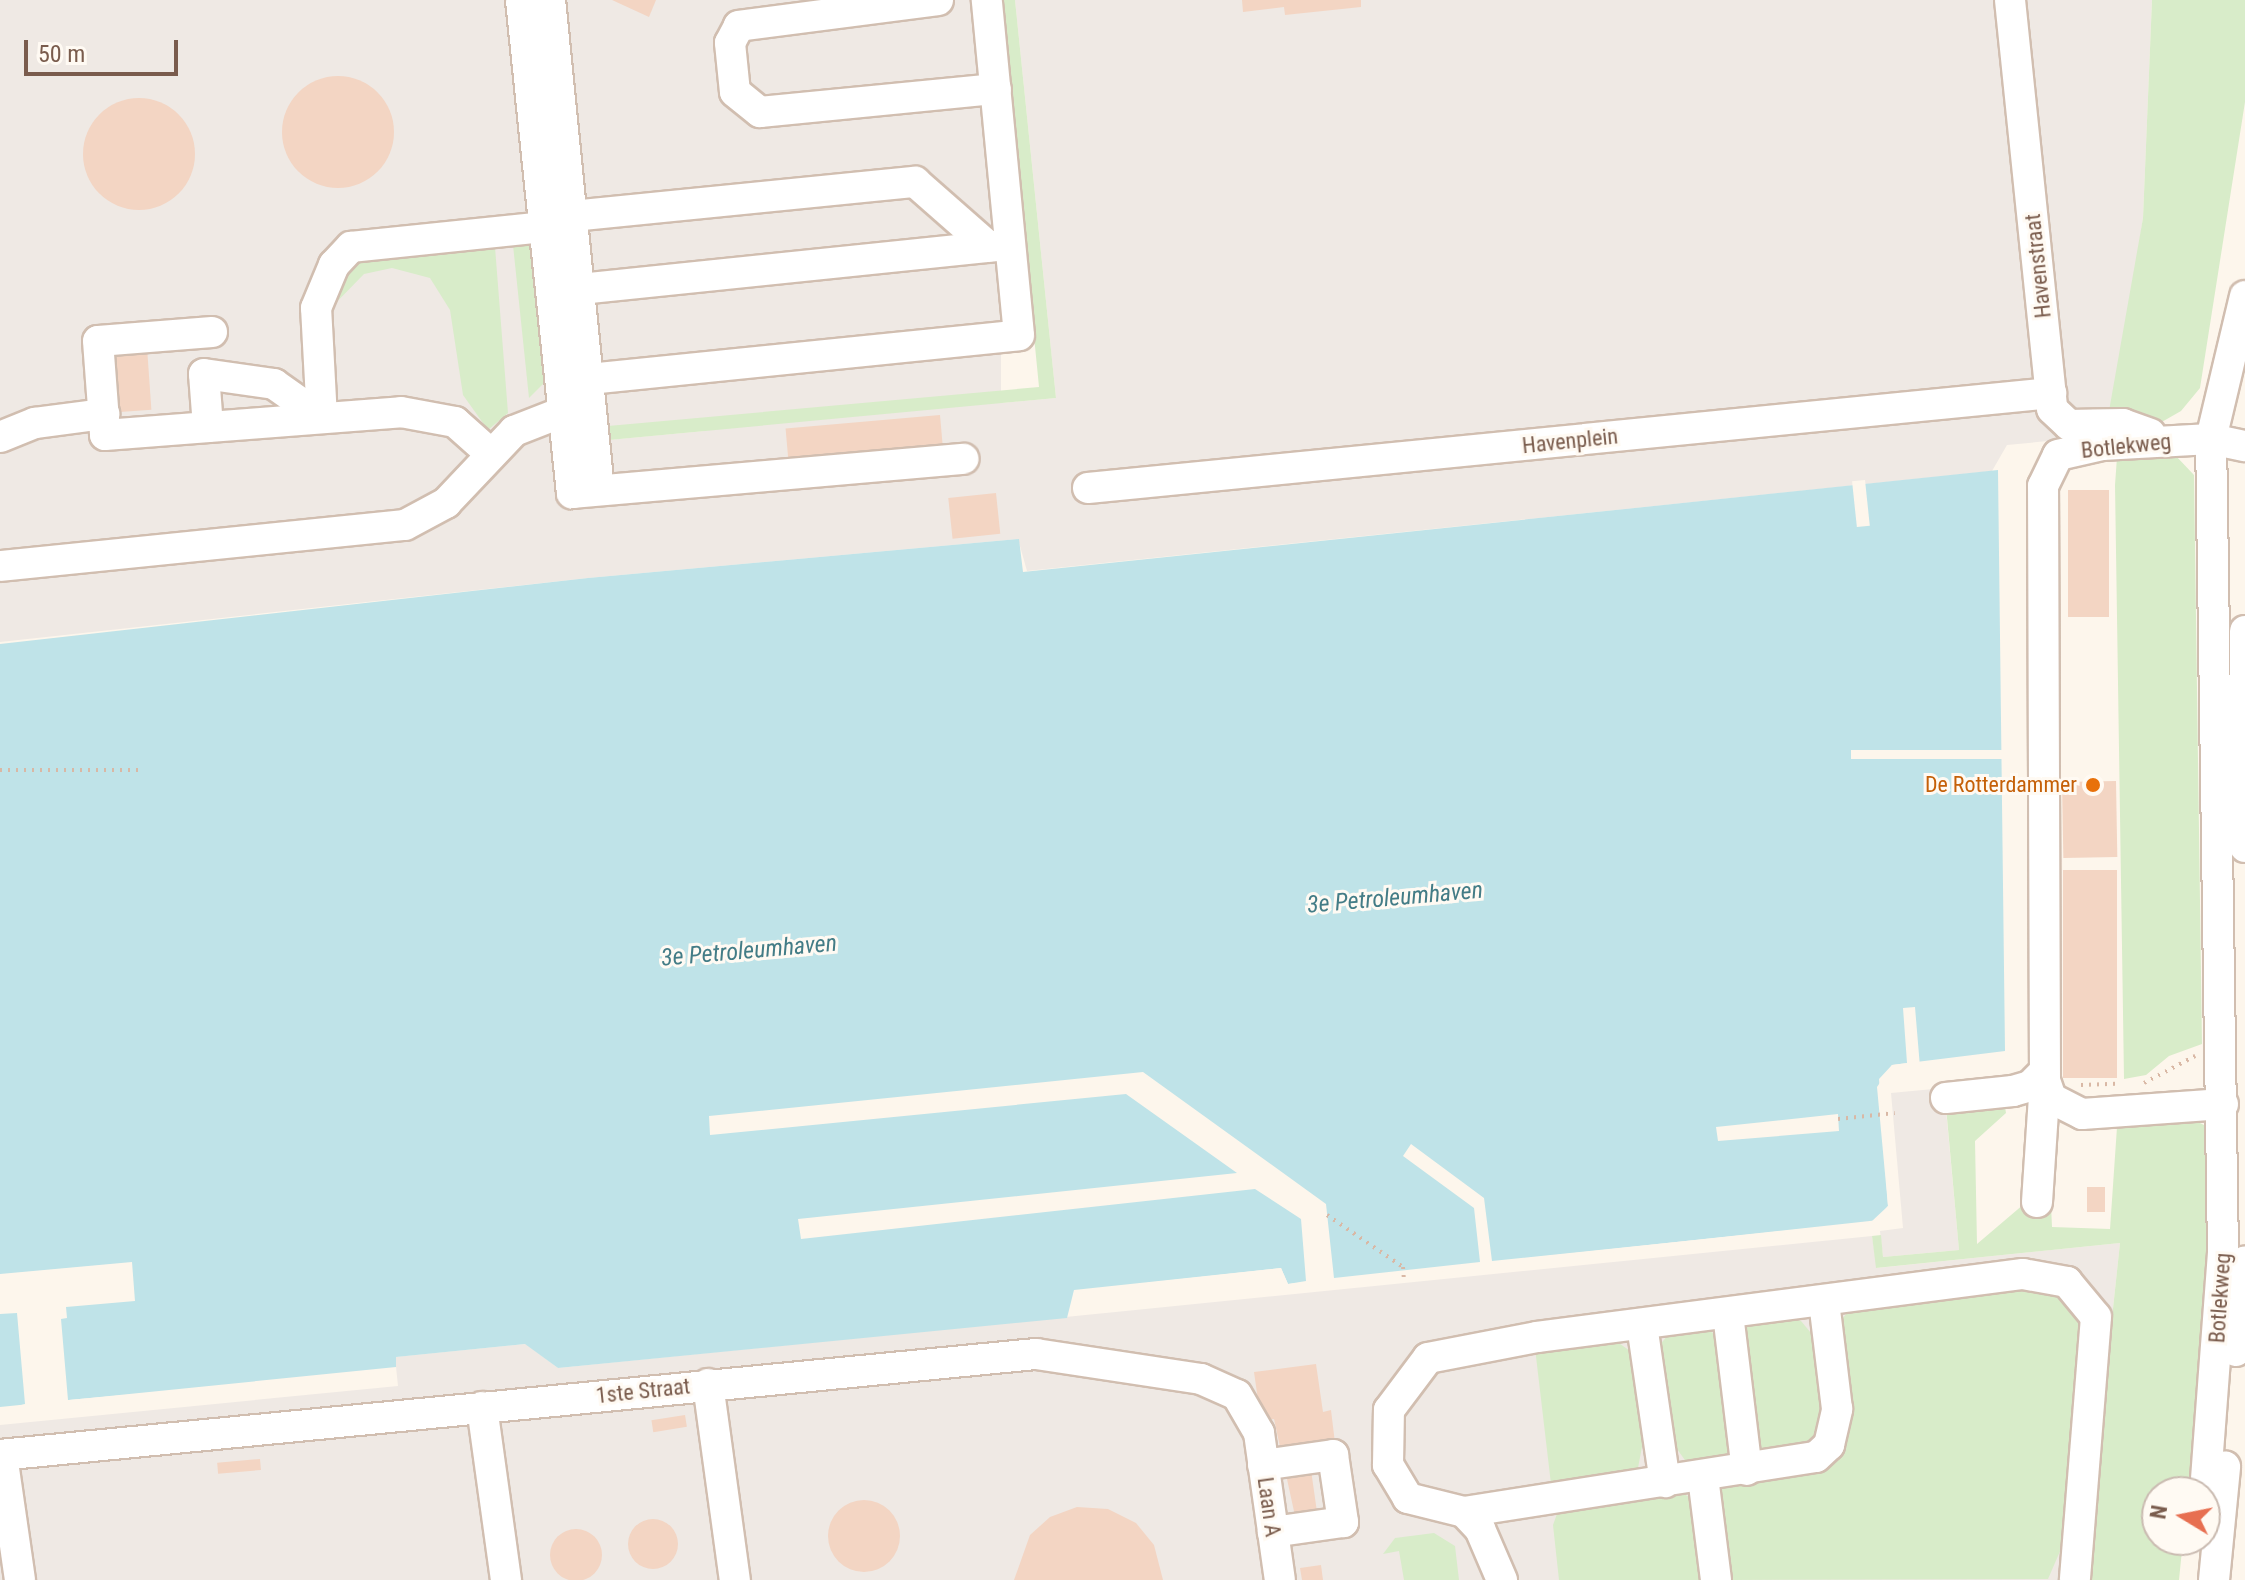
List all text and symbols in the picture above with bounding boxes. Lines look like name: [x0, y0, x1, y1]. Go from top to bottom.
scale bar: [28, 24, 182, 74]
text: 50 m: [38, 40, 85, 68]
street label: Havenstraat: [2019, 213, 2057, 319]
street label: Havenplein: [1521, 423, 1619, 459]
street label: Botlekweg: [2080, 428, 2172, 464]
place label: De Rotterdammer: [1925, 772, 2077, 798]
marker: De Rotterdammer: [2084, 776, 2102, 794]
water label: 3e Petroleumhaven: [1306, 876, 1484, 920]
water label: 3e Petroleumhaven: [660, 929, 838, 973]
street label: Botlekweg: [2204, 1252, 2236, 1344]
street label: 1ste Straat: [595, 1373, 691, 1409]
street label: Laan A: [1252, 1475, 1286, 1539]
north arrow: [2141, 1476, 2221, 1556]
text: N: [2145, 1503, 2172, 1521]

